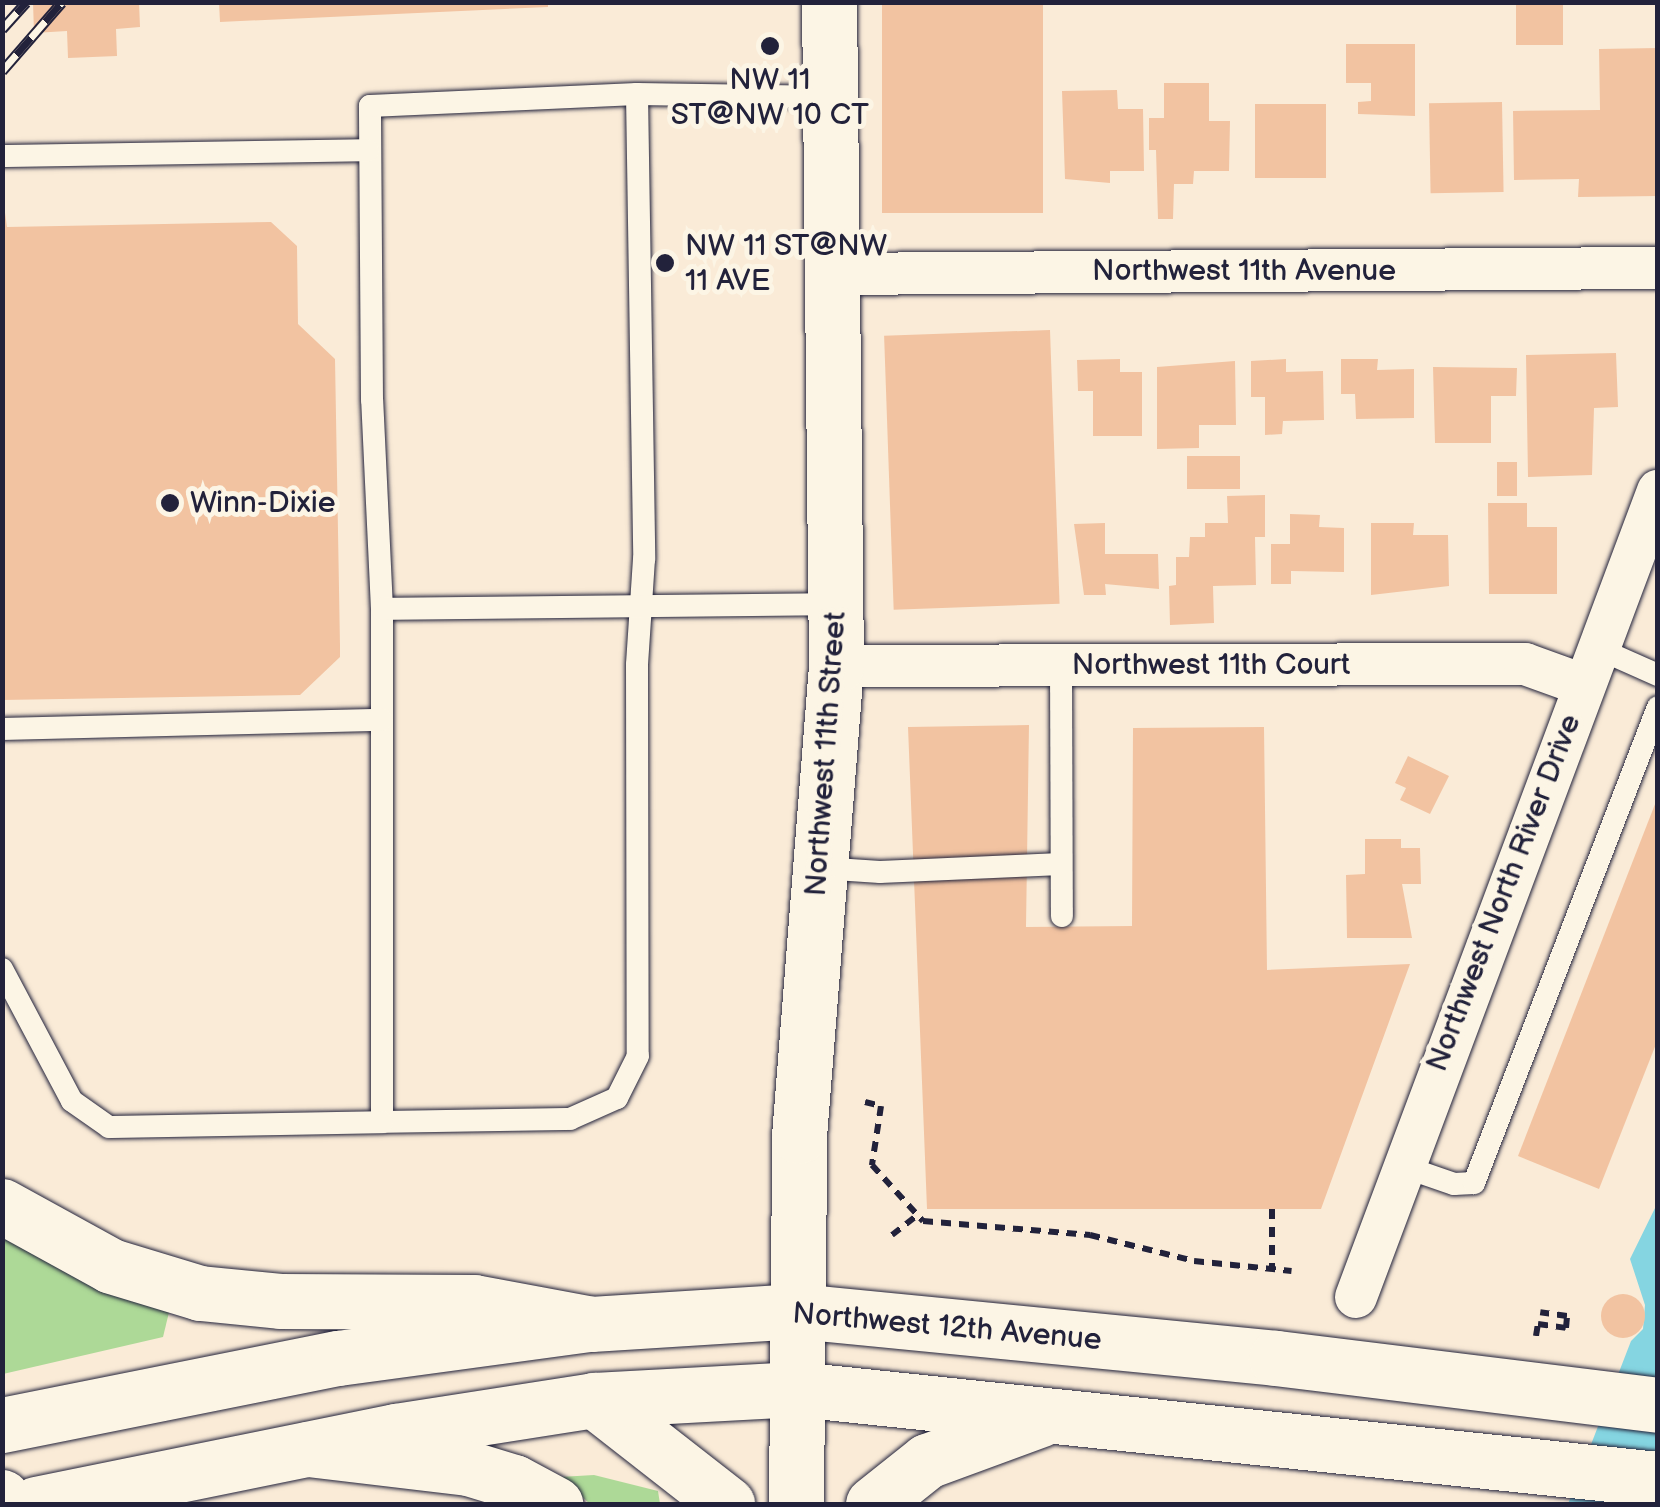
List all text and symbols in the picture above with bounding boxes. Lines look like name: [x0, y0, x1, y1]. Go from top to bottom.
marker: NW 11 ST@NW 10 CT: [759, 35, 781, 57]
place label: NW 11 ST@NW 10 CT: [671, 62, 869, 132]
place label: NW 11 ST@NW 11 AVE: [685, 228, 888, 298]
marker: NW 11 ST@NW 11 AVE: [654, 252, 676, 274]
street label: Northwest 11th Avenue: [1092, 253, 1396, 289]
place label: Winn-Dixie: [190, 485, 335, 521]
marker: Winn-Dixie: [159, 492, 181, 514]
street label: Northwest 11th Street: [798, 610, 854, 898]
street label: Northwest 11th Court: [1072, 647, 1350, 683]
street label: Northwest North River Drive: [1419, 709, 1589, 1077]
street label: Northwest 12th Avenue: [791, 1296, 1103, 1358]

